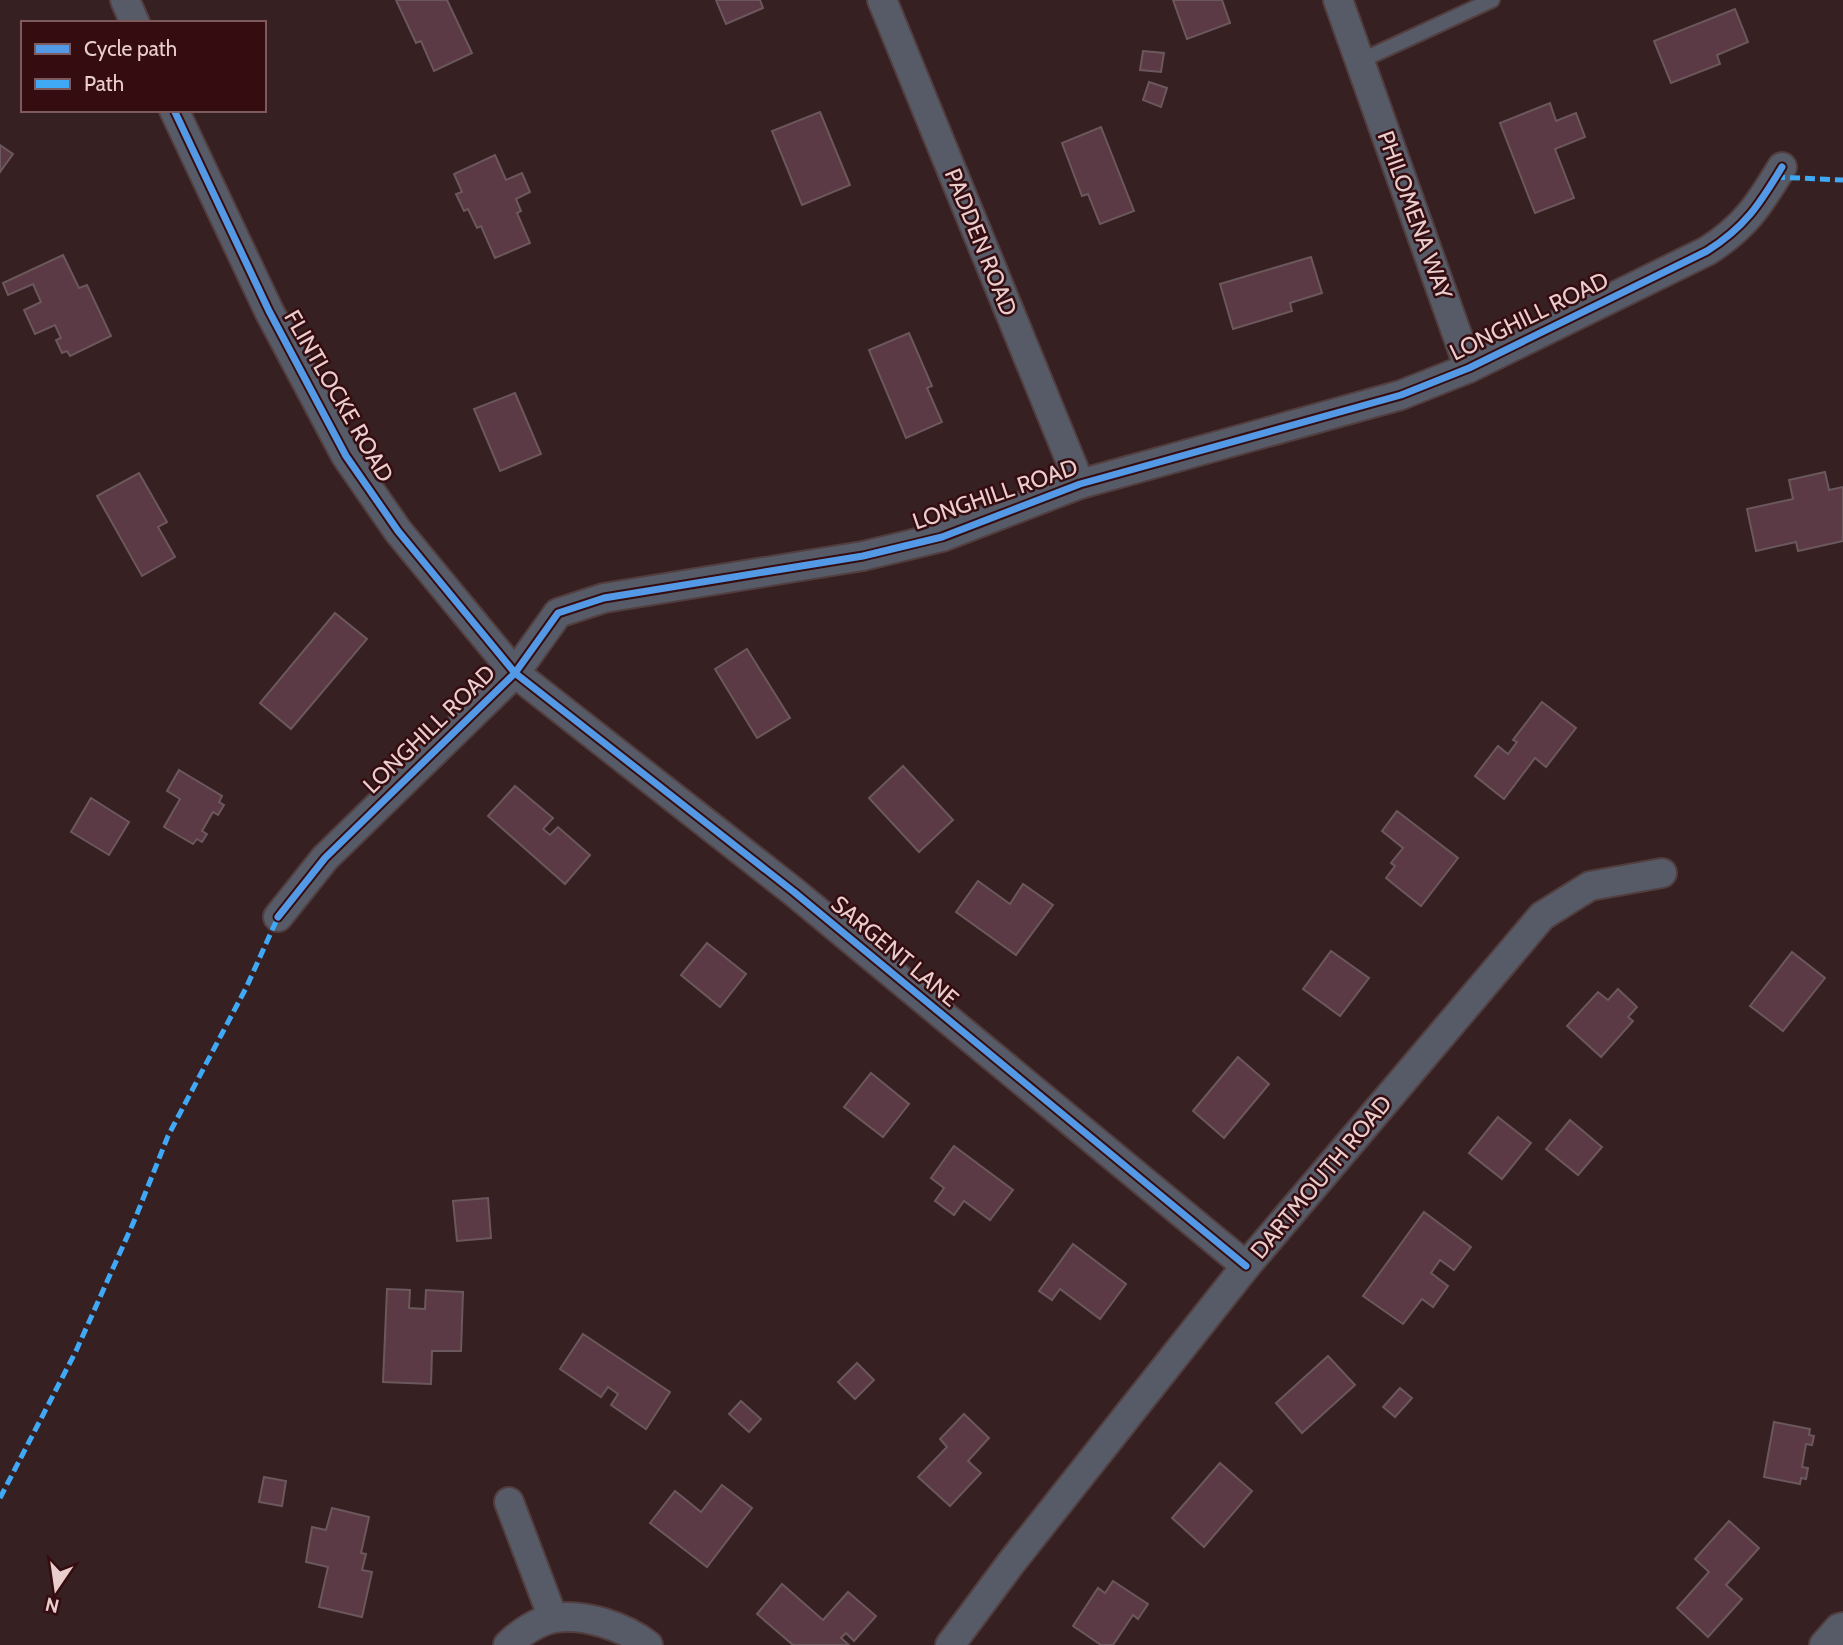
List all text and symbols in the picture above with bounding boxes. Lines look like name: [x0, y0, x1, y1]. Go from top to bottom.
legend: [21, 21, 266, 112]
text: Cycle path: [84, 36, 177, 61]
text: Path: [84, 71, 124, 96]
street label: PHILOMENA WAY: [1372, 127, 1459, 304]
street label: PADDEN ROAD: [939, 164, 1023, 320]
street label: LONGHILL ROAD: [1445, 266, 1613, 366]
street label: FLINTLOCKE ROAD: [278, 305, 400, 487]
street label: LONGHILL ROAD: [909, 453, 1081, 535]
street label: LONGHILL ROAD: [357, 659, 501, 799]
street label: SARGENT LANE: [826, 890, 964, 1012]
street label: DARTMOUTH ROAD: [1245, 1090, 1397, 1264]
north arrow: [21, 1554, 91, 1624]
text: N: [43, 1592, 61, 1618]

